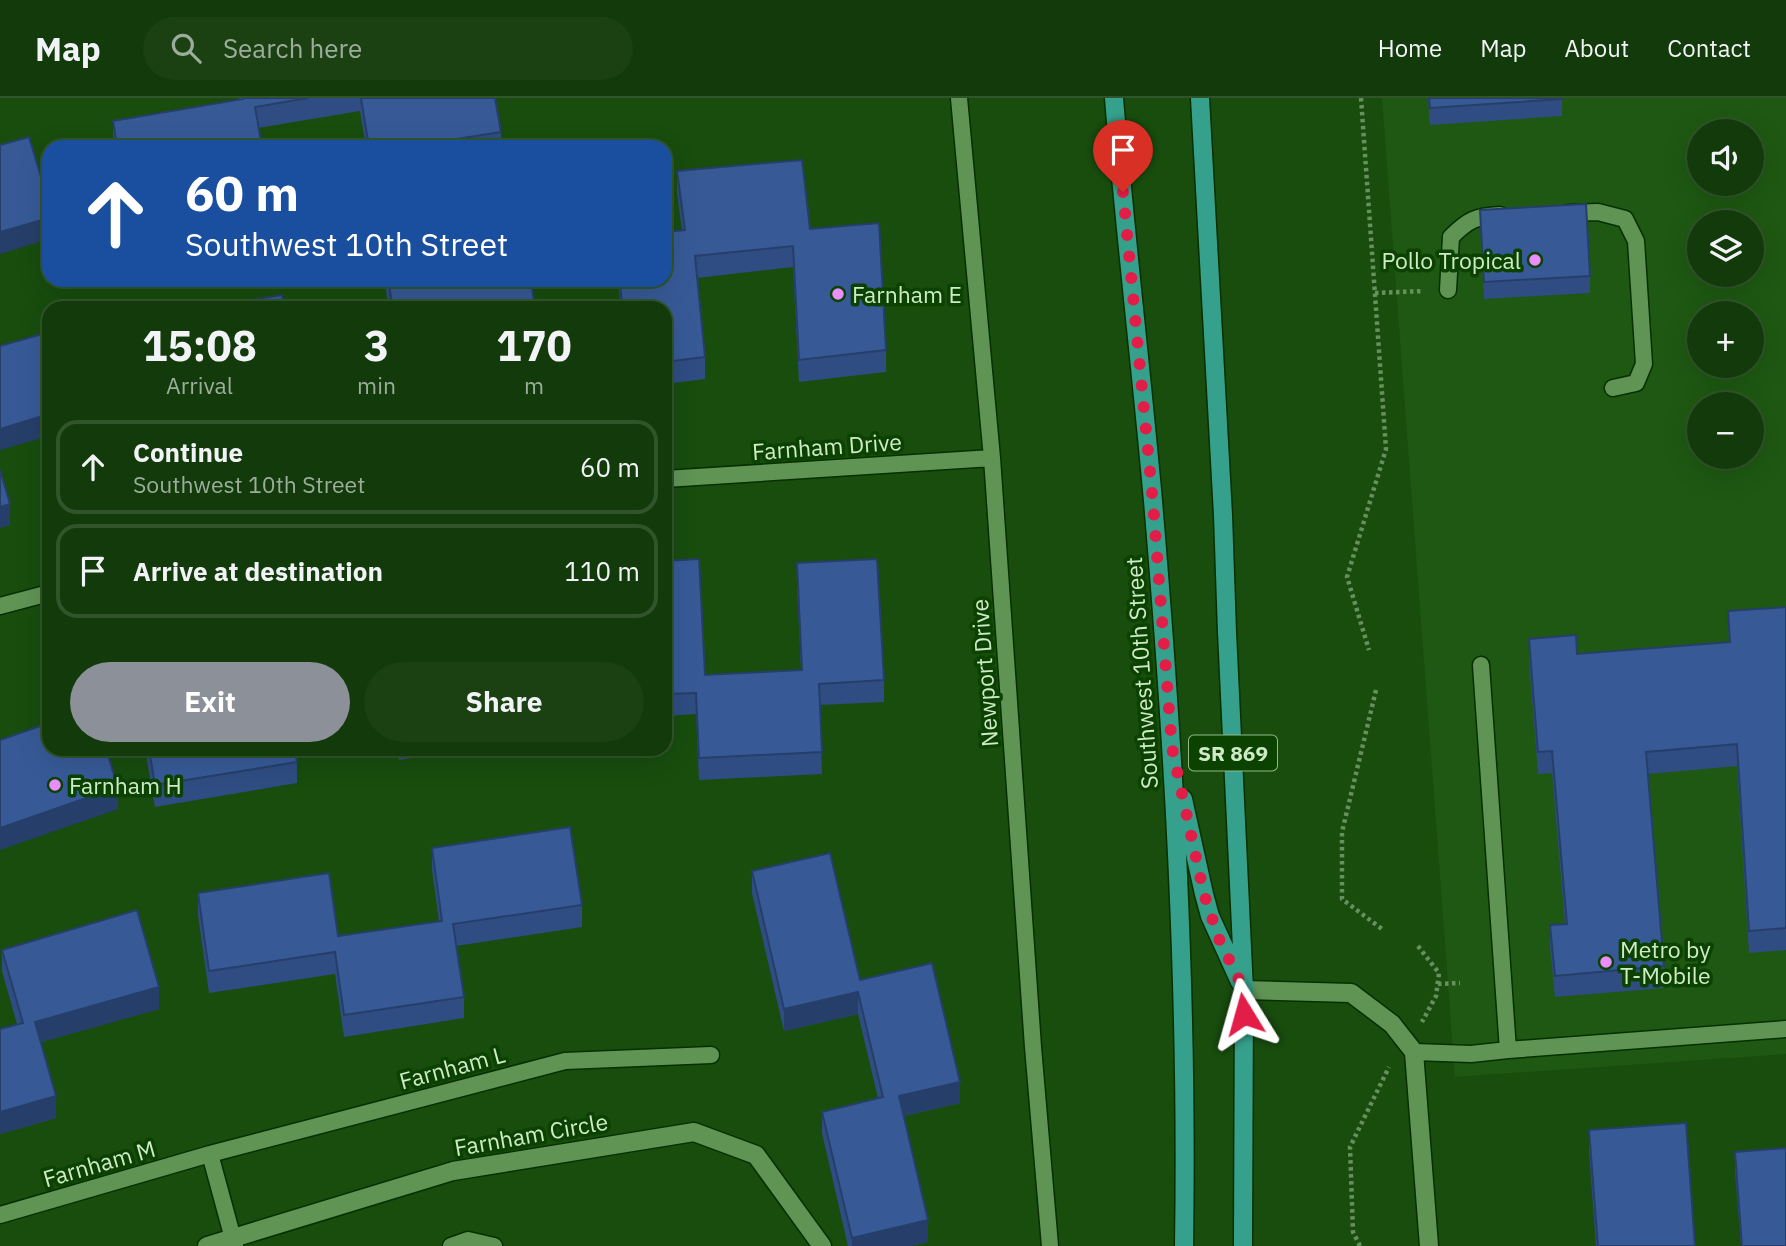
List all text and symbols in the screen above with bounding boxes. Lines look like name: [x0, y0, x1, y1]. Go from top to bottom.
search box: [143, 17, 633, 80]
text: Map: [35, 27, 101, 70]
icon: search: [167, 29, 205, 67]
text: Search here: [223, 31, 362, 65]
text: Home: [1378, 32, 1442, 64]
text: Map: [1480, 32, 1526, 64]
text: About: [1564, 32, 1629, 64]
text: Contact: [1667, 32, 1751, 64]
map controls: [1687, 119, 1764, 469]
button: sound: [1687, 119, 1764, 196]
pin: [1093, 120, 1153, 192]
icon: arrive: [1104, 131, 1142, 169]
text: 60 m: [185, 161, 299, 224]
icon: ahead: [70, 168, 161, 259]
button: layers: [1687, 210, 1764, 287]
text: Southwest 10th Street: [185, 223, 508, 265]
place label: Pollo Tropical: [1381, 245, 1521, 275]
marker: Pollo Tropical: [1527, 252, 1543, 268]
place label: Farnham E: [852, 279, 962, 309]
marker: Farnham E: [830, 286, 846, 302]
button: +: [1687, 301, 1764, 378]
text: 15:08: [142, 318, 257, 373]
text: 3: [364, 318, 389, 373]
text: 170: [496, 318, 572, 373]
text: Arrival: [166, 370, 233, 400]
text: min: [357, 370, 396, 400]
text: m: [524, 370, 544, 400]
button: −: [1687, 392, 1764, 469]
street label: Farnham Drive: [751, 426, 903, 466]
text: Continue: [133, 435, 243, 469]
icon: ahead: [74, 448, 112, 486]
text: 60 m: [580, 450, 640, 484]
text: Southwest 10th Street: [133, 469, 365, 499]
icon: arrive: [74, 552, 112, 590]
text: Arrive at destination: [133, 554, 383, 588]
text: 110 m: [564, 554, 640, 588]
street label: Southwest 10th Street: [1118, 556, 1164, 790]
street label: Newport Drive: [964, 598, 1004, 748]
button: Exit: [70, 662, 350, 742]
button: Share: [364, 662, 644, 742]
road number: SR 869: [1189, 736, 1277, 770]
place label: Farnham H: [69, 770, 182, 800]
marker: Farnham H: [47, 777, 63, 793]
place label: Metro by T-Mobile: [1620, 934, 1711, 990]
marker: Metro by T-Mobile: [1598, 954, 1614, 970]
position arrow: [1207, 977, 1281, 1051]
street label: Farnham L: [396, 1039, 508, 1095]
street label: Farnham Circle: [452, 1106, 610, 1162]
street label: Farnham M: [39, 1133, 159, 1193]

